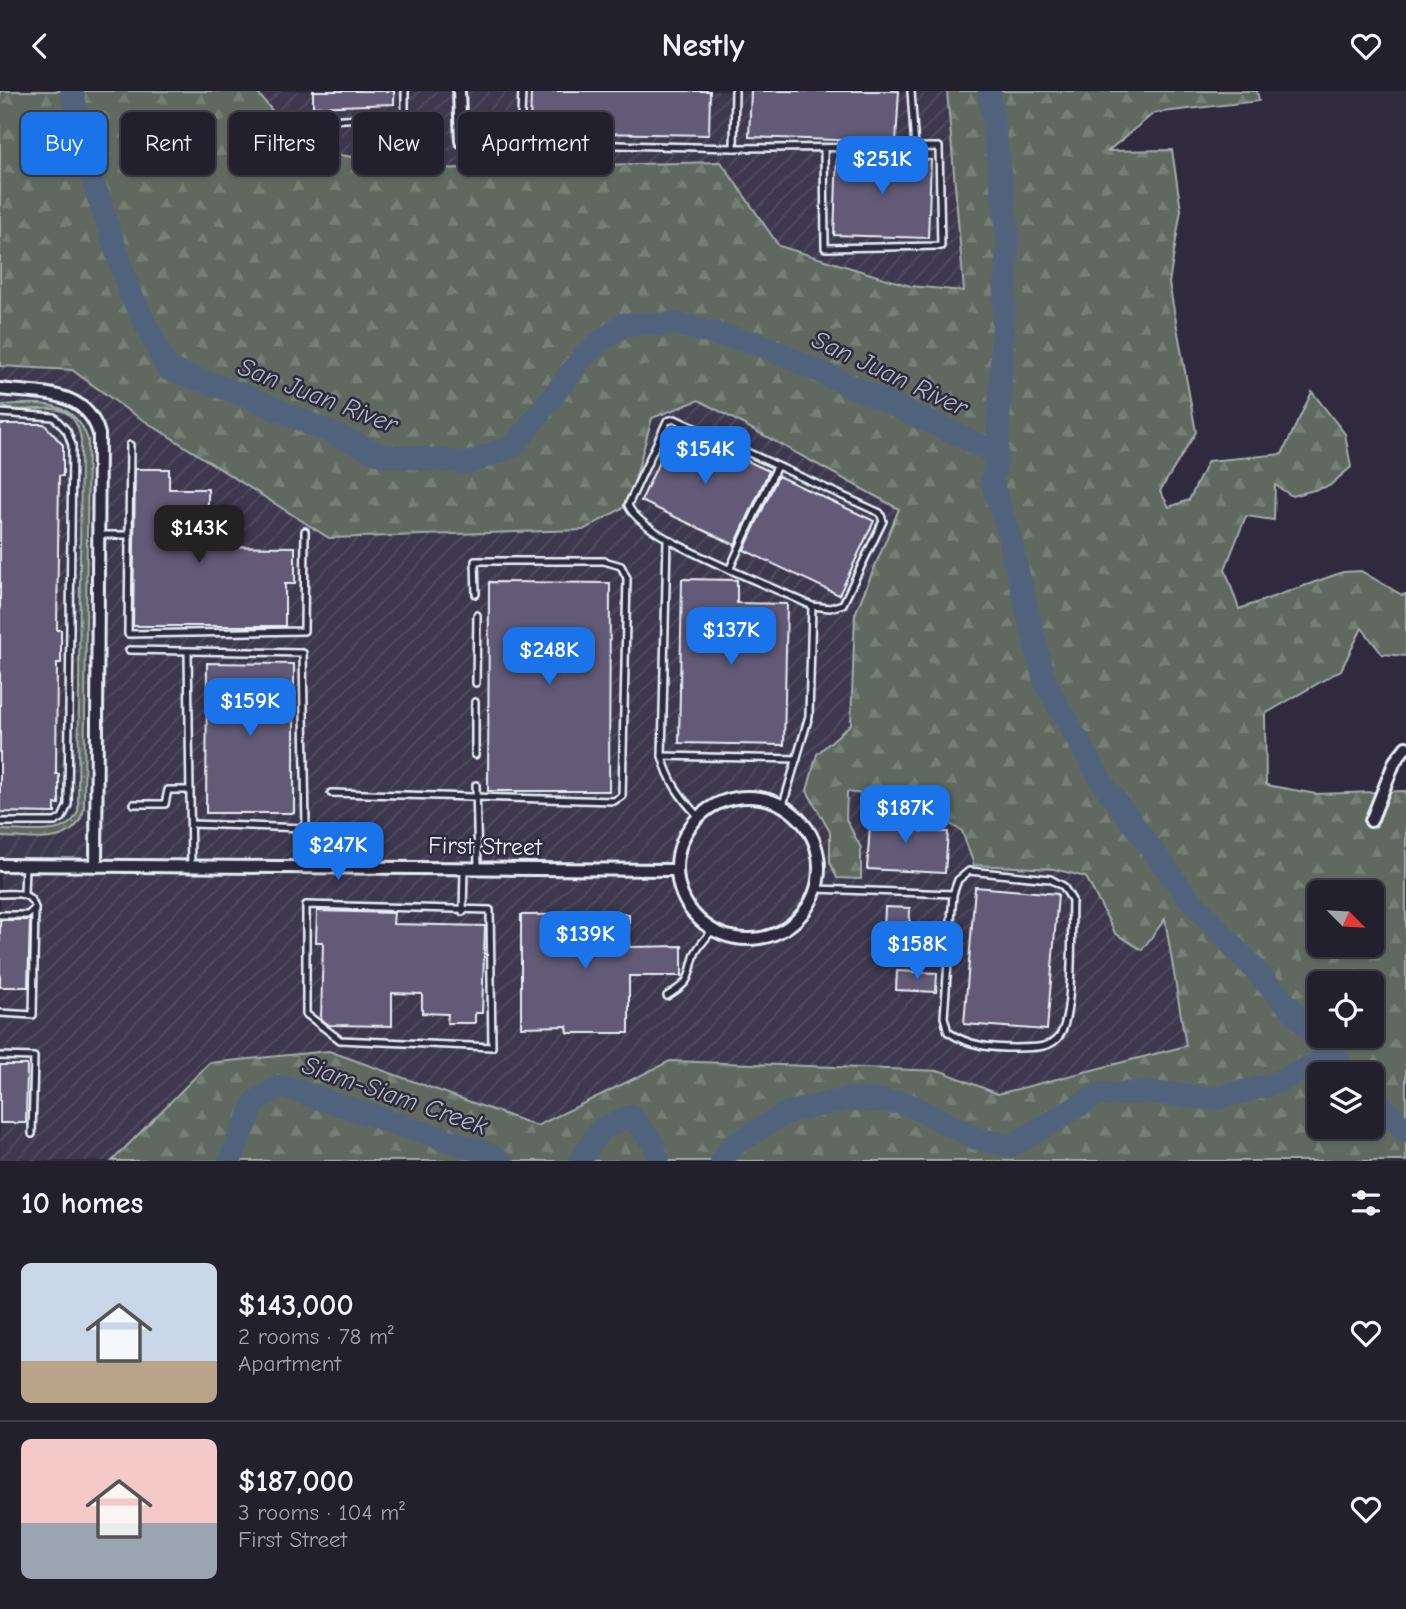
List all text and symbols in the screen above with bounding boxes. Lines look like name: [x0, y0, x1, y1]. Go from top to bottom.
icon: back: [21, 27, 59, 65]
text: Nestly: [662, 27, 744, 64]
icon: heart: [1347, 27, 1385, 65]
chip: Buy: [21, 112, 107, 175]
chip: Rent: [121, 112, 215, 175]
chip: Filters: [229, 112, 339, 175]
chip: New: [353, 112, 444, 175]
chip: Apartment: [458, 112, 613, 175]
pin: $251K: [833, 137, 931, 196]
text: $251K: [852, 145, 912, 172]
water label: San Juan River: [807, 325, 974, 424]
water label: San Juan River: [234, 352, 403, 441]
pin: $154K: [656, 427, 754, 486]
text: $154K: [676, 435, 734, 462]
pin: $143K: [150, 505, 248, 565]
text: $143K: [170, 514, 228, 541]
pin: $137K: [682, 607, 780, 667]
text: $137K: [702, 616, 760, 643]
pin: $248K: [500, 627, 598, 687]
text: $248K: [519, 636, 579, 663]
pin: $159K: [201, 679, 299, 738]
text: $159K: [220, 687, 280, 714]
pin: $187K: [856, 785, 954, 845]
text: $187K: [876, 794, 934, 821]
pin: $247K: [289, 823, 387, 882]
text: $247K: [309, 831, 367, 858]
street label: First Street: [428, 831, 543, 861]
north arrow: [1307, 880, 1384, 957]
map controls: [1307, 880, 1384, 1139]
pin: $139K: [536, 911, 634, 971]
text: $139K: [555, 920, 615, 947]
pin: $158K: [868, 921, 966, 981]
text: $158K: [887, 930, 947, 957]
button: locate: [1307, 971, 1384, 1048]
water label: Siam-Siam Creek: [298, 1050, 492, 1142]
button: layers: [1307, 1062, 1384, 1139]
icon: filters: [1347, 1184, 1385, 1222]
text: 10 homes: [21, 1186, 143, 1221]
text: $143,000: [238, 1288, 354, 1323]
icon: home: [77, 1291, 161, 1375]
icon: heart: [1347, 1314, 1385, 1352]
text: 2 rooms · 78 m²: [238, 1323, 394, 1350]
text: Apartment: [238, 1350, 341, 1377]
text: $187,000: [238, 1464, 354, 1499]
icon: home: [77, 1467, 161, 1551]
icon: heart: [1347, 1490, 1385, 1528]
text: 3 rooms · 104 m²: [238, 1499, 405, 1526]
text: First Street: [238, 1526, 347, 1553]

